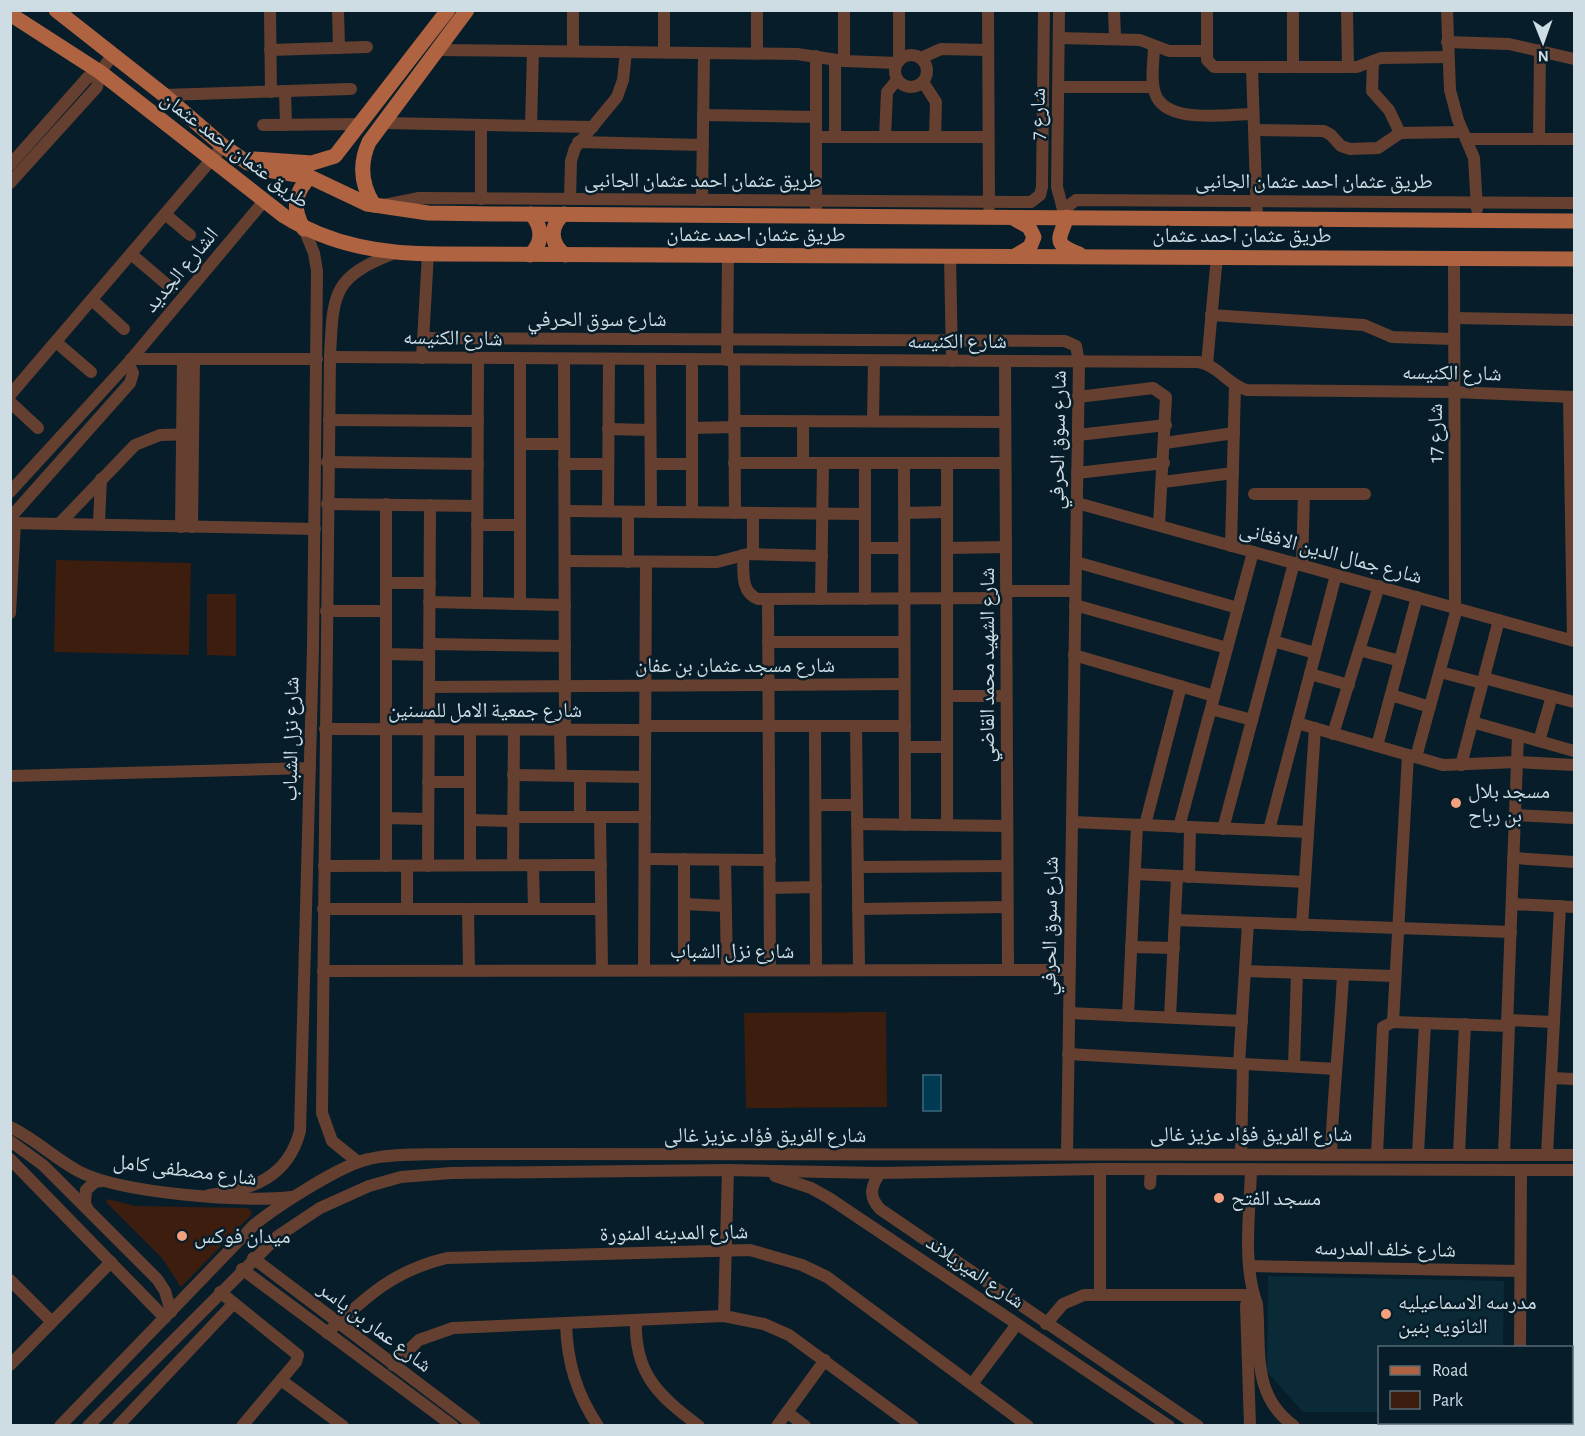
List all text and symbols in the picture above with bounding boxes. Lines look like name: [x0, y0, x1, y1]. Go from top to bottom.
north arrow: [1513, 12, 1573, 72]
text: N: [1538, 48, 1549, 64]
street label: طريق عثمان احمد عثمان: [156, 88, 313, 214]
street label: شارع 7: [1027, 88, 1051, 140]
street label: طريق عثمان احمد عثمان الجانبى: [584, 170, 822, 193]
street label: طريق عثمان احمد عثمان الجانبى: [1195, 171, 1433, 194]
street label: الشارع الجديد: [140, 224, 224, 318]
street label: طريق عثمان احمد عثمان: [666, 224, 846, 247]
street label: طريق عثمان احمد عثمان: [1152, 225, 1332, 248]
street label: شارع سوق الحرفي: [527, 309, 667, 335]
street label: شارع الكنيسه: [403, 327, 503, 351]
street label: شارع الكنيسه: [907, 331, 1007, 354]
street label: شارع الكنيسه: [1402, 362, 1502, 386]
street label: شارع سوق الحرفي: [1046, 370, 1075, 510]
street label: شارع 17: [1425, 403, 1448, 463]
street label: شارع جمال الدين الافغانى: [1237, 519, 1424, 589]
street label: شارع الشهيد محمد القاضي: [977, 567, 1003, 763]
street label: شارع مسجد عثمان بن عفان: [635, 655, 835, 678]
street label: شارع نزل الشباب: [279, 677, 305, 802]
street label: شارع جمعية الامل للمسنين: [388, 700, 582, 723]
place label: مسجد بلال بن رباح: [1468, 781, 1550, 828]
marker: مسجد بلال بن رباح: [1449, 796, 1463, 810]
street label: شارع سوق الحرفي: [1038, 856, 1067, 996]
street label: شارع نزل الشباب: [670, 941, 794, 964]
street label: شارع الفريق فؤاد عزيز غالى: [1150, 1124, 1352, 1147]
street label: شارع الفريق فؤاد عزيز غالى: [664, 1125, 866, 1148]
street label: شارع مصطفى كامل: [112, 1151, 258, 1191]
place label: مسجد الفتح: [1231, 1188, 1321, 1211]
marker: مسجد الفتح: [1212, 1191, 1226, 1205]
street label: شارع المدينه المنورة: [600, 1221, 748, 1247]
place label: ميدان فوكس: [194, 1226, 291, 1249]
marker: ميدان فوكس: [175, 1229, 189, 1243]
street label: شارع الميريلاند: [921, 1232, 1028, 1314]
street label: شارع خلف المدرسه: [1314, 1237, 1456, 1263]
street label: شارع عمار بن ياسر: [312, 1277, 436, 1378]
place label: مدرسه الاسماعيليه الثانويه بنين: [1398, 1292, 1536, 1339]
marker: مدرسه الاسماعيليه الثانويه بنين: [1379, 1307, 1393, 1321]
legend: [1378, 1346, 1573, 1424]
text: Road: [1432, 1362, 1468, 1380]
text: Park: [1432, 1392, 1464, 1410]

